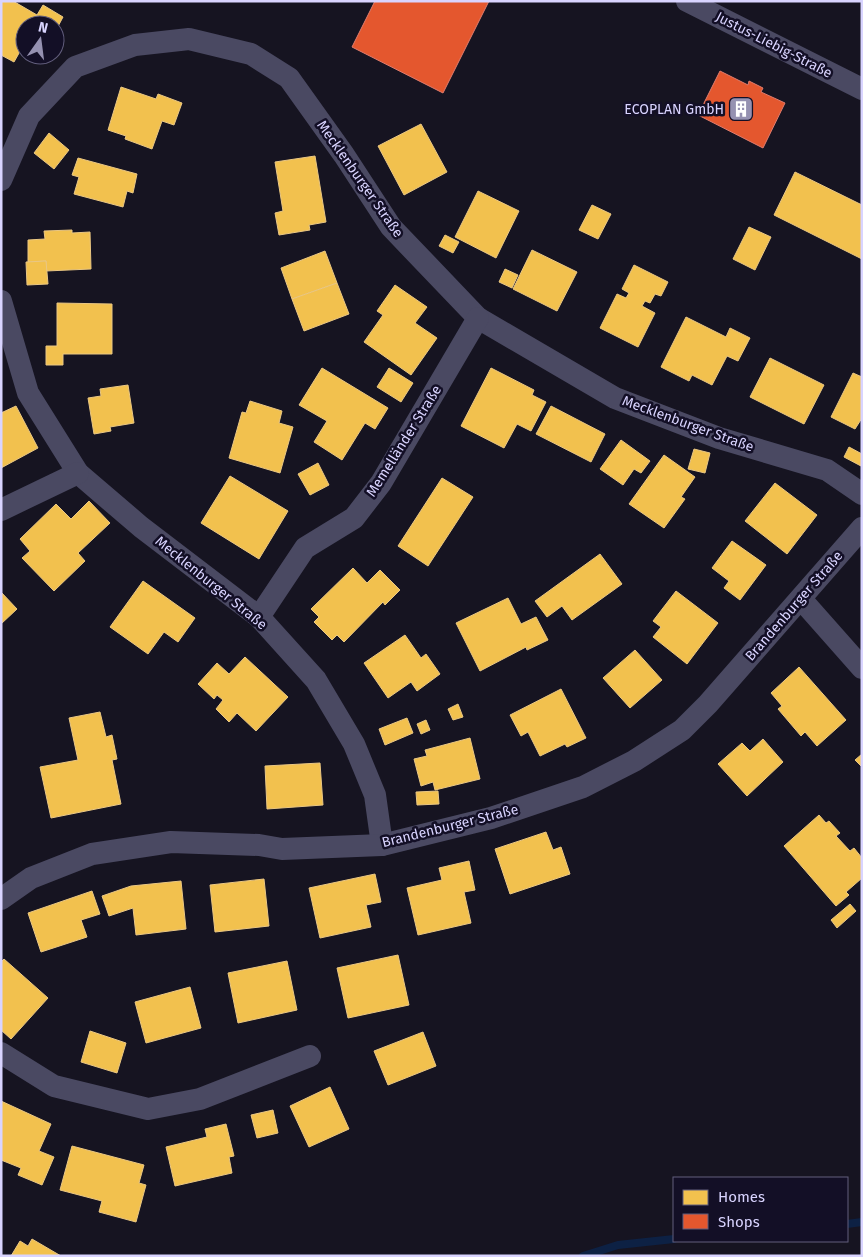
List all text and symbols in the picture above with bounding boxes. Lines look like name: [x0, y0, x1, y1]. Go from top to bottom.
street label: Justus-Liebig-Straße: [713, 8, 835, 82]
north arrow: [15, 15, 65, 65]
text: N: [36, 18, 50, 37]
building icon: ECOPLAN GmbH: [728, 96, 754, 122]
place label: ECOPLAN GmbH: [624, 101, 724, 118]
street label: Mecklenburger Straße: [313, 117, 407, 241]
street label: Memelländer Straße: [363, 382, 445, 500]
street label: Mecklenburger Straße: [620, 392, 756, 456]
street label: Mecklenburger Straße: [152, 533, 270, 633]
street label: Brandenburger Straße: [742, 548, 846, 664]
street label: Brandenburger Straße: [380, 801, 520, 851]
legend: [673, 1177, 848, 1242]
text: Homes: [718, 1188, 765, 1206]
text: Shops: [718, 1213, 760, 1231]

